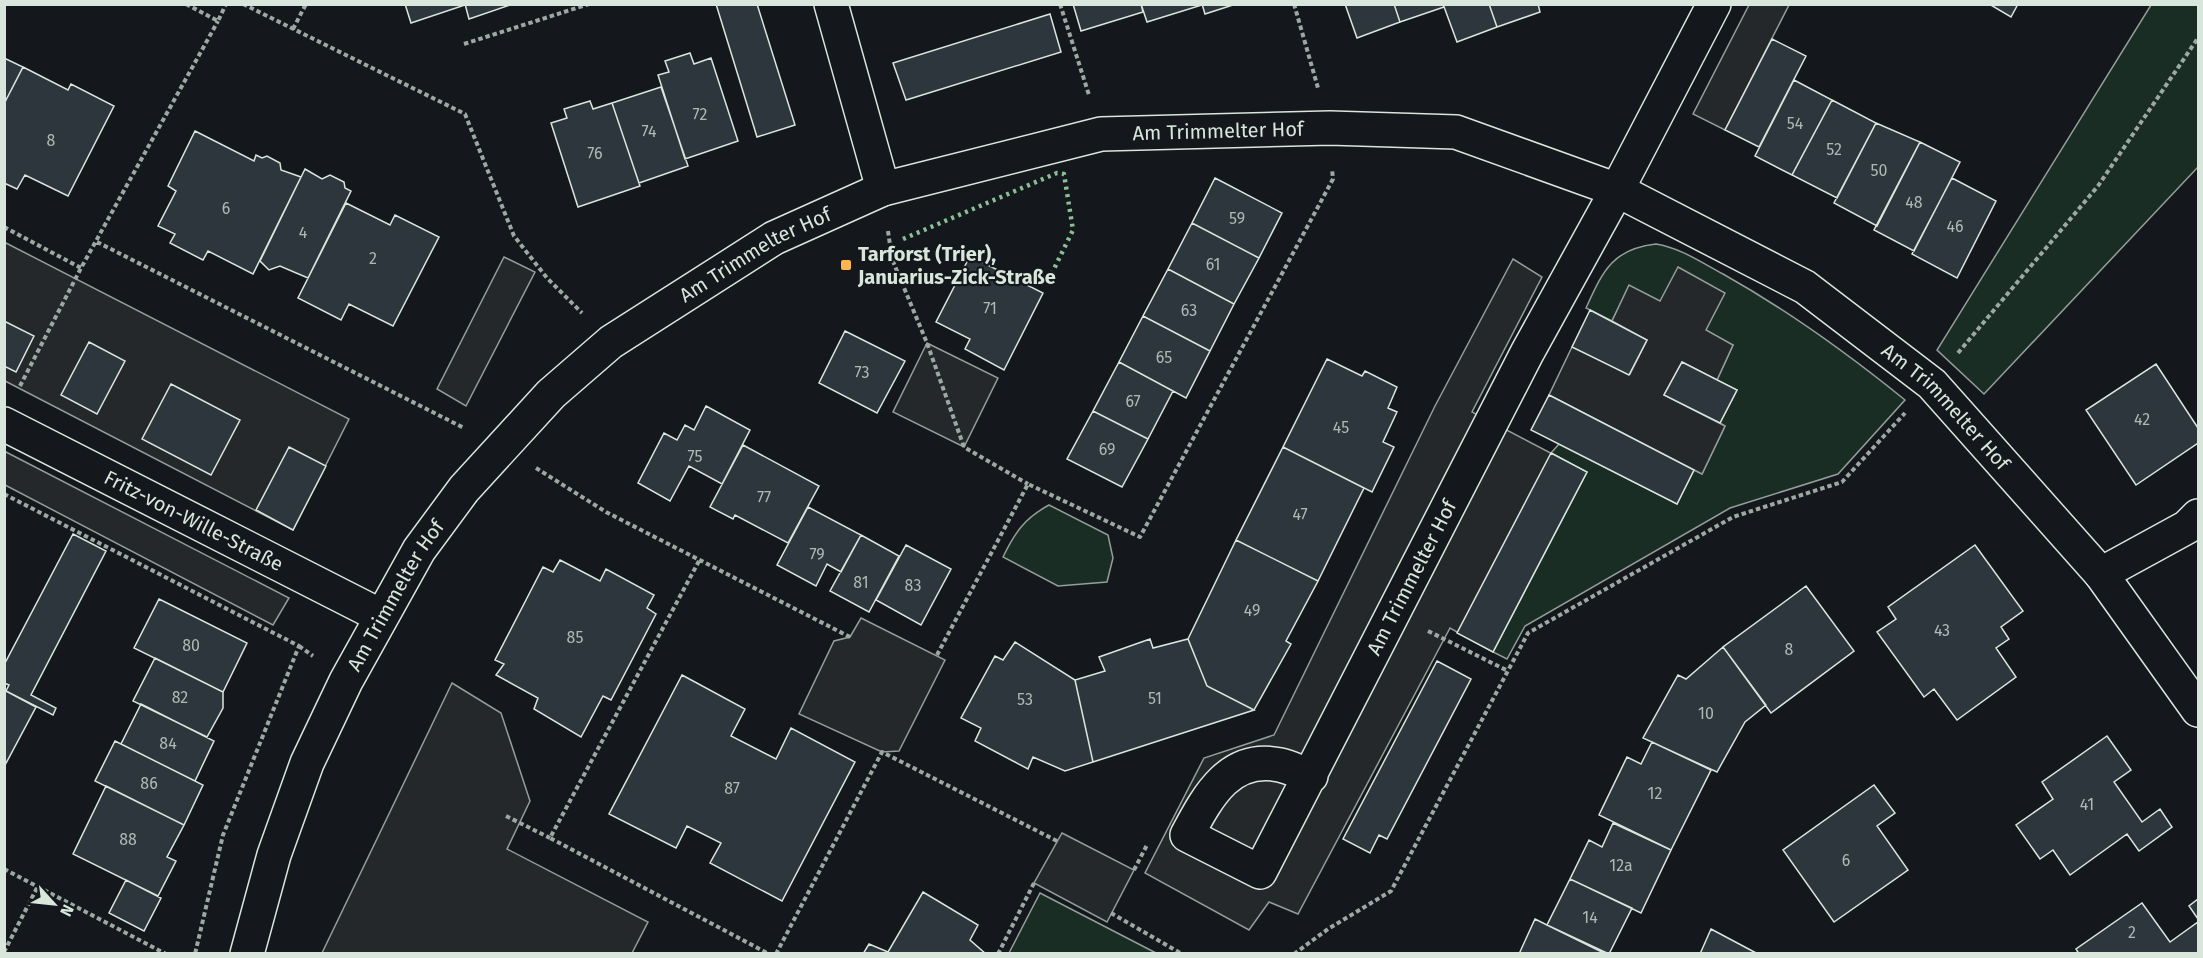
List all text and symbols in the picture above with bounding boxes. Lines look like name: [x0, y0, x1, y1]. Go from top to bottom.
house number: 72: [693, 105, 707, 124]
house number: 54: [1787, 114, 1804, 133]
street label: Am Trimmelter Hof: [1132, 117, 1305, 145]
house number: 74: [642, 122, 657, 141]
house number: 8: [47, 131, 56, 150]
house number: 52: [1826, 140, 1842, 159]
house number: 76: [587, 144, 603, 163]
house number: 50: [1871, 161, 1888, 180]
house number: 48: [1905, 193, 1923, 212]
house number: 6: [222, 199, 230, 218]
street label: Am Trimmelter Hof: [675, 202, 836, 307]
house number: 59: [1229, 209, 1245, 228]
house number: 46: [1946, 217, 1964, 236]
house number: 4: [299, 223, 308, 242]
place label: Tarforst (Trier), Januarius-Zick-Straße: [857, 242, 1056, 289]
house number: 2: [369, 249, 377, 268]
house number: 61: [1206, 255, 1220, 274]
marker: Tarforst (Trier), Januarius-Zick-Straße: [839, 258, 853, 272]
house number: 71: [983, 299, 997, 318]
house number: 63: [1181, 301, 1197, 320]
street label: Am Trimmelter Hof: [1877, 338, 2016, 476]
house number: 65: [1156, 348, 1172, 367]
house number: 73: [855, 363, 869, 382]
house number: 67: [1125, 392, 1141, 411]
house number: 42: [2134, 410, 2150, 429]
house number: 45: [1333, 418, 1349, 437]
house number: 69: [1099, 440, 1115, 459]
house number: 75: [688, 447, 702, 466]
street label: Fritz-von-Wille-Straße: [100, 465, 287, 576]
house number: 77: [757, 488, 771, 507]
street label: Am Trimmelter Hof: [1362, 495, 1462, 659]
house number: 47: [1292, 505, 1308, 524]
street label: Am Trimmelter Hof: [342, 514, 450, 675]
house number: 79: [809, 545, 825, 564]
house number: 81: [853, 573, 869, 592]
house number: 83: [905, 576, 921, 595]
house number: 49: [1244, 601, 1260, 620]
house number: 43: [1934, 621, 1950, 640]
house number: 85: [567, 628, 583, 647]
house number: 80: [182, 636, 200, 655]
house number: 8: [1785, 640, 1794, 659]
house number: 82: [172, 688, 188, 707]
house number: 51: [1148, 689, 1162, 708]
house number: 53: [1017, 690, 1033, 709]
house number: 10: [1698, 704, 1714, 723]
house number: 84: [159, 734, 177, 753]
house number: 86: [140, 774, 158, 793]
house number: 87: [724, 779, 740, 798]
house number: 12: [1648, 784, 1662, 803]
house number: 41: [2080, 795, 2094, 814]
house number: 88: [119, 830, 137, 849]
house number: 6: [1842, 851, 1850, 870]
house number: 12a: [1609, 856, 1633, 875]
north arrow: [24, 874, 84, 934]
text: N: [56, 902, 78, 920]
house number: 14: [1582, 908, 1598, 927]
house number: 2: [2128, 923, 2136, 942]

